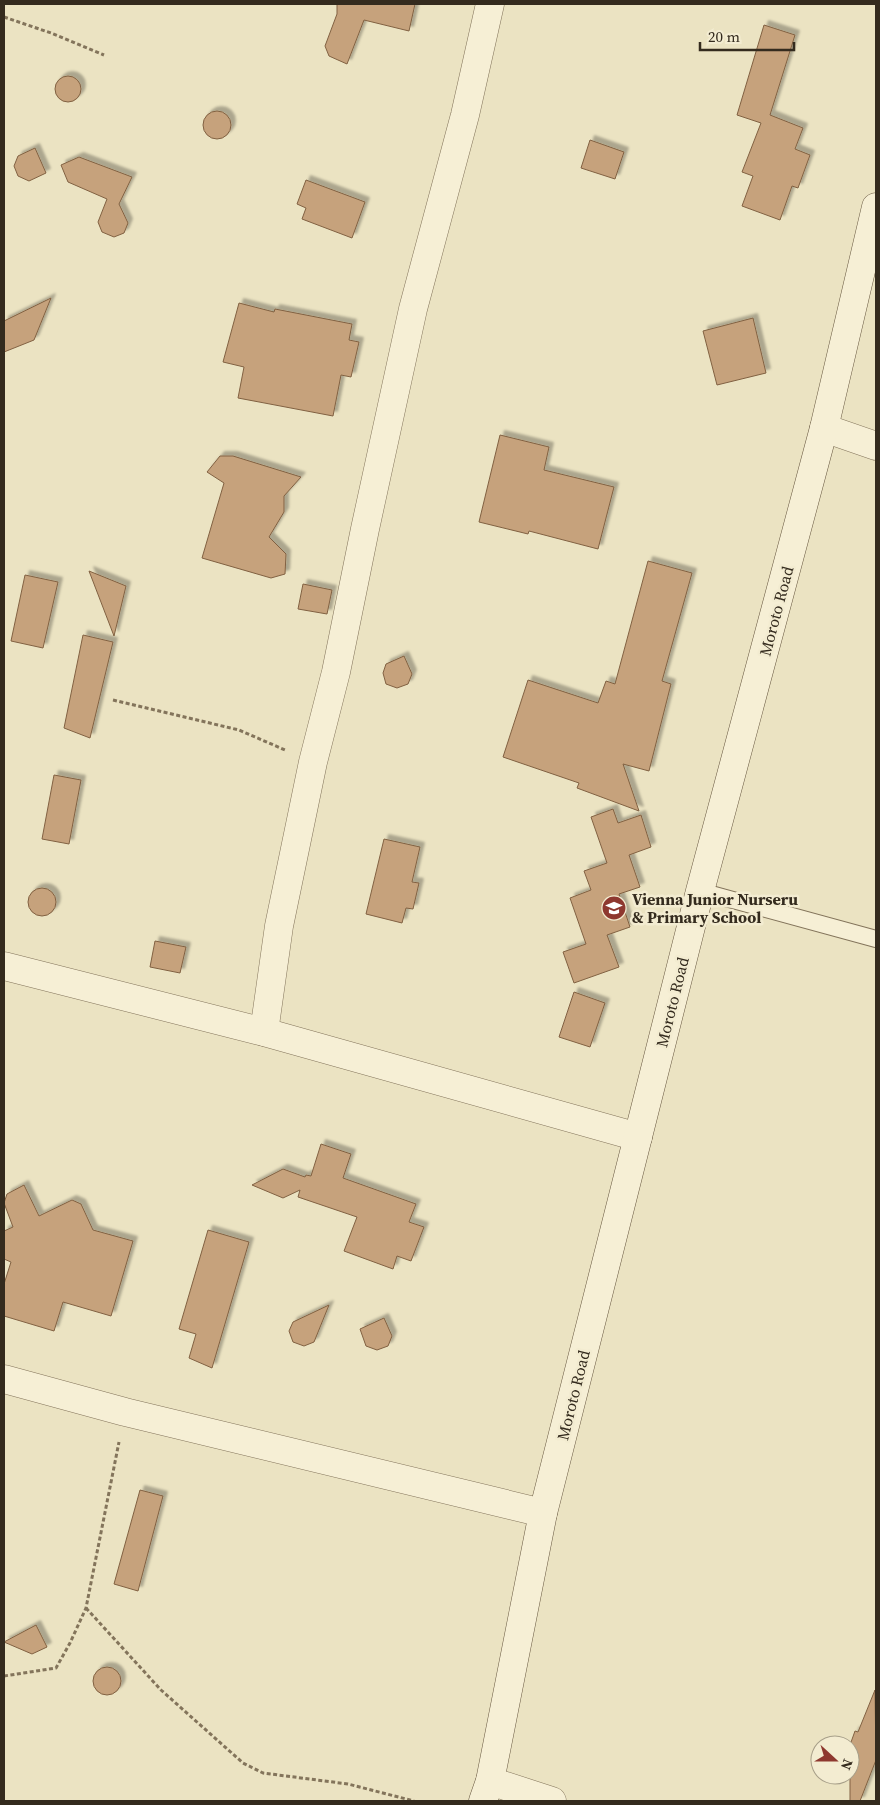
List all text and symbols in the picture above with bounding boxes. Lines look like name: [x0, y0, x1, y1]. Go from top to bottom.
scale bar: [700, 20, 794, 52]
text: 20 m: [708, 26, 740, 47]
street label: Moroto Road: [753, 564, 799, 658]
place label: Vienna Junior Nurseru & Primary School: [632, 888, 798, 928]
school or university icon: Vienna Junior Nurseru & Primary School: [601, 895, 627, 921]
street label: Moroto Road: [650, 955, 694, 1049]
street label: Moroto Road: [551, 1348, 595, 1442]
north arrow: [810, 1735, 860, 1785]
text: N: [836, 1756, 858, 1773]

